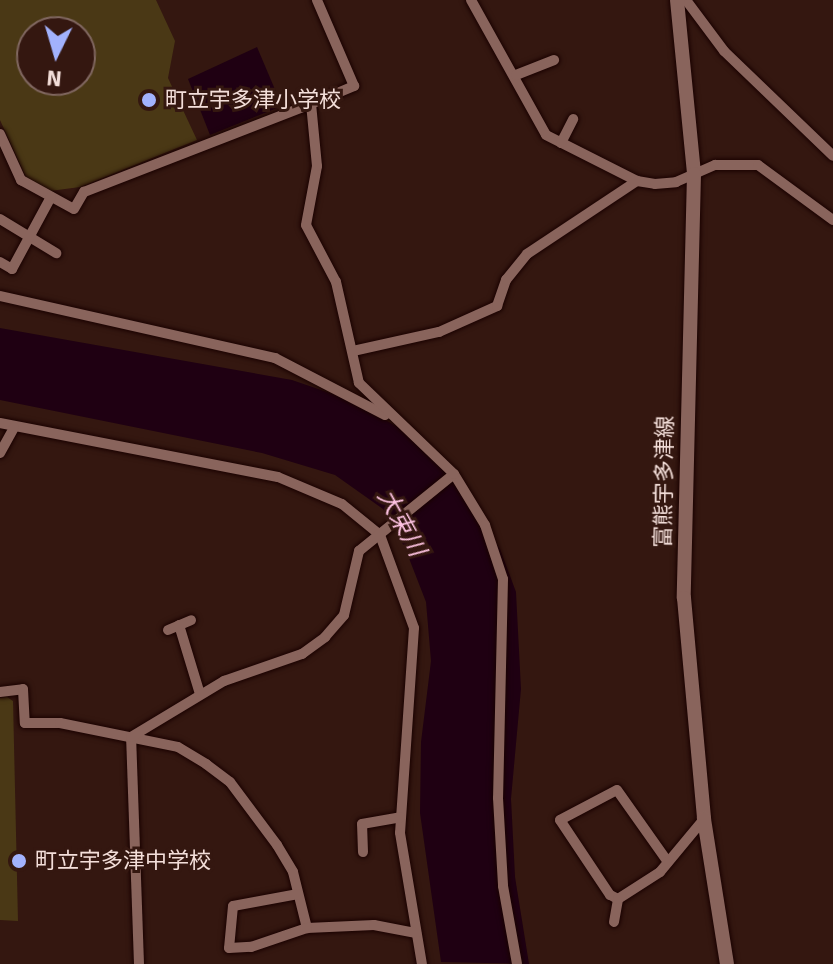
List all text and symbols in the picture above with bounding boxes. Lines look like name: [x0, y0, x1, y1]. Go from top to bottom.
north arrow: [16, 16, 96, 96]
text: N: [45, 64, 63, 93]
place label: 町立宇多津小学校: [165, 87, 341, 113]
marker: 町立宇多津小学校: [140, 91, 158, 109]
street label: 富熊宇多津線: [650, 416, 678, 548]
water label: 大束川: [371, 485, 431, 561]
place label: 町立宇多津中学校: [35, 848, 211, 874]
marker: 町立宇多津中学校: [10, 852, 28, 870]

